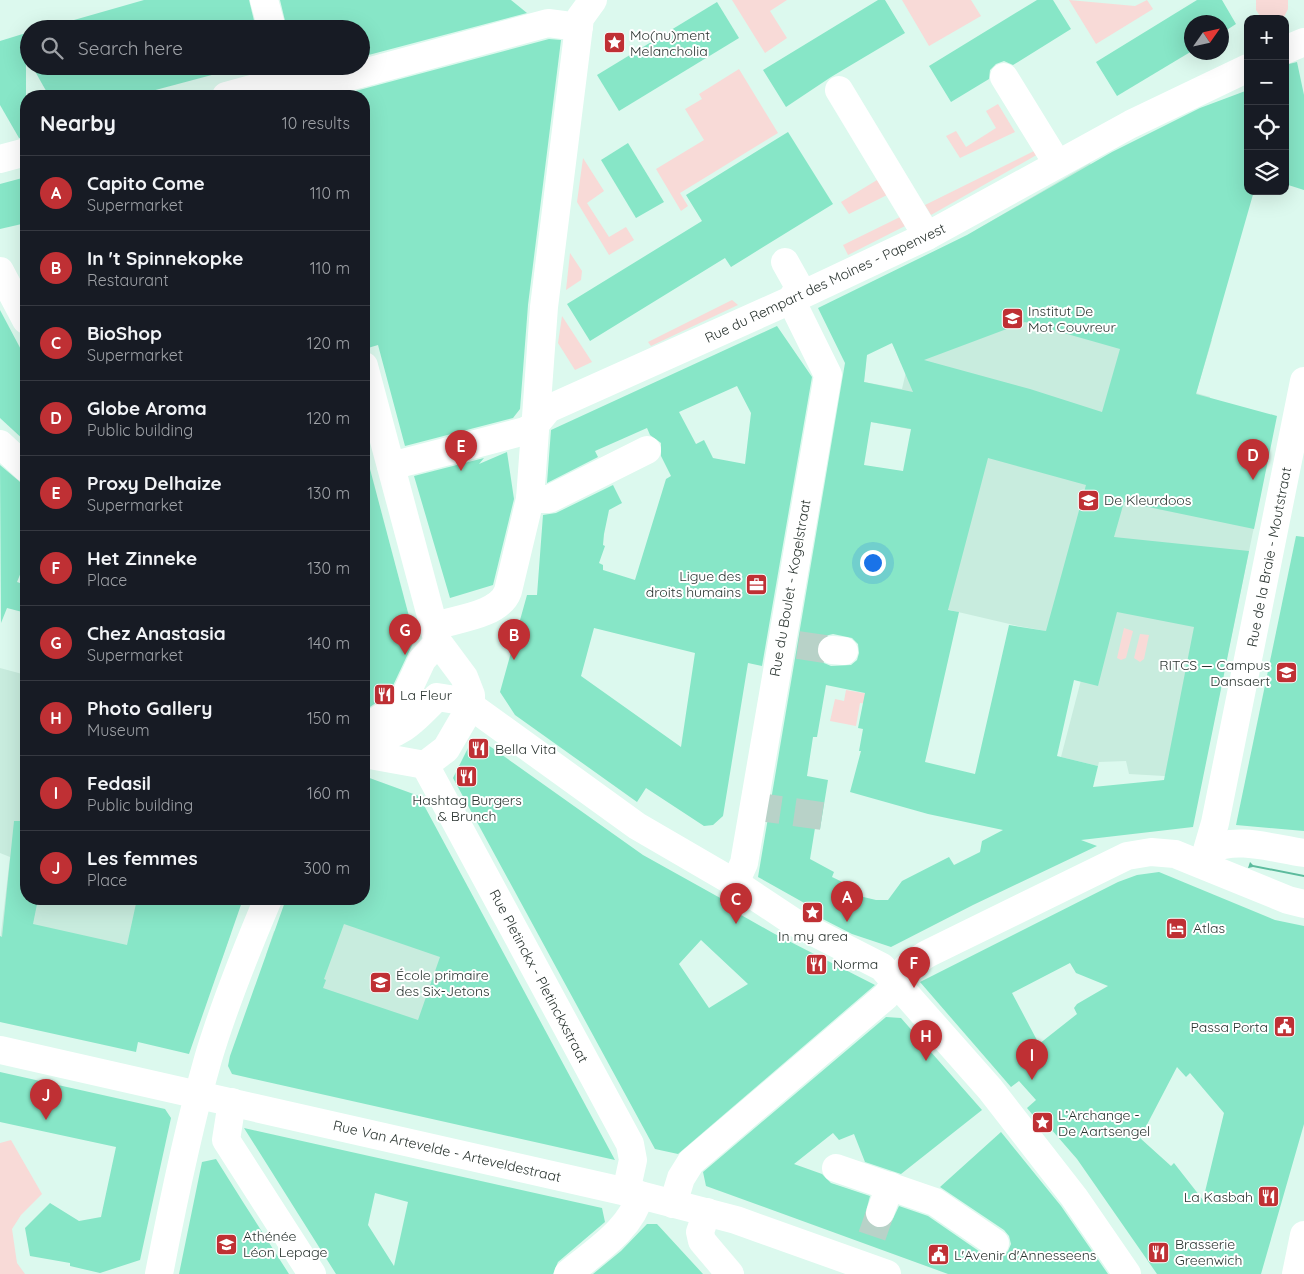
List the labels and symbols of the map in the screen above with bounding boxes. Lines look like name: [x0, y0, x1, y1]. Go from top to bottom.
north arrow: [1184, 15, 1229, 60]
place label: Mo(nu)ment Melancholia: [630, 26, 710, 60]
place icon: Mo(nu)ment Melancholia: [602, 31, 626, 55]
street label: Rue du Rempart des Moines - Papenvest: [702, 219, 948, 347]
place label: Institut De Mot Couvreur: [1028, 302, 1117, 336]
school or university icon: Institut De Mot Couvreur: [1000, 307, 1024, 331]
pin: E: [445, 430, 477, 471]
pin: D: [1237, 439, 1269, 480]
street label: Rue de la Braie - Moutstraat: [1243, 465, 1295, 649]
school or university icon: De Kleurdoos: [1076, 488, 1100, 512]
place label: De Kleurdoos: [1104, 491, 1191, 509]
street label: Rue du Boulet - Kogelstraat: [766, 498, 814, 678]
your location: [860, 550, 886, 576]
place label: Ligue des droits humains: [646, 567, 741, 601]
office icon: Ligue des droits humains: [745, 572, 769, 596]
pin: G: [389, 614, 421, 655]
pin: B: [498, 619, 530, 660]
place label: RITCS — Campus Dansaert: [1159, 656, 1270, 690]
school or university icon: RITCS — Campus Dansaert: [1274, 661, 1298, 685]
restaurant icon: La Fleur: [372, 683, 396, 707]
place label: La Fleur: [400, 686, 453, 704]
restaurant icon: Bella Vita: [467, 737, 491, 761]
place label: Bella Vita: [495, 740, 556, 758]
restaurant icon: Hashtag Burgers & Brunch: [455, 765, 479, 789]
place label: Hashtag Burgers & Brunch: [412, 791, 522, 825]
pin: A: [831, 881, 863, 922]
pin: C: [720, 883, 752, 924]
street label: Rue Pletinckx - Pletinckxstraat: [486, 886, 593, 1066]
place icon: In my area: [801, 901, 825, 925]
hotel icon: Atlas: [1165, 916, 1189, 940]
place label: Atlas: [1193, 919, 1225, 937]
place label: In my area: [778, 927, 848, 945]
pin: F: [898, 947, 930, 988]
restaurant icon: Norma: [805, 952, 829, 976]
place label: Norma: [833, 955, 878, 973]
place label: École primaire des Six-Jetons: [396, 966, 490, 1000]
school or university icon: École primaire des Six-Jetons: [368, 971, 392, 995]
public building icon: Passa Porta: [1272, 1015, 1296, 1039]
place label: Passa Porta: [1190, 1018, 1268, 1036]
pin: H: [910, 1020, 942, 1061]
pin: I: [1016, 1039, 1048, 1080]
pin: J: [30, 1079, 62, 1120]
place label: L’Archange - De Aartsengel: [1058, 1106, 1150, 1140]
place icon: L’Archange - De Aartsengel: [1030, 1111, 1054, 1135]
street label: Rue Van Artevelde - Arteveldestraat: [331, 1116, 563, 1186]
restaurant icon: La Kasbah: [1257, 1185, 1281, 1209]
place label: La Kasbah: [1184, 1188, 1253, 1206]
place label: Athénée Léon Lepage: [243, 1227, 328, 1261]
school or university icon: Athénée Léon Lepage: [215, 1232, 239, 1256]
place label: Brasserie Greenwich: [1175, 1235, 1242, 1269]
restaurant icon: Brasserie Greenwich: [1147, 1240, 1171, 1264]
public building icon: L'Avenir d'Annesseens: [926, 1243, 950, 1267]
place label: L'Avenir d'Annesseens: [954, 1246, 1096, 1264]

